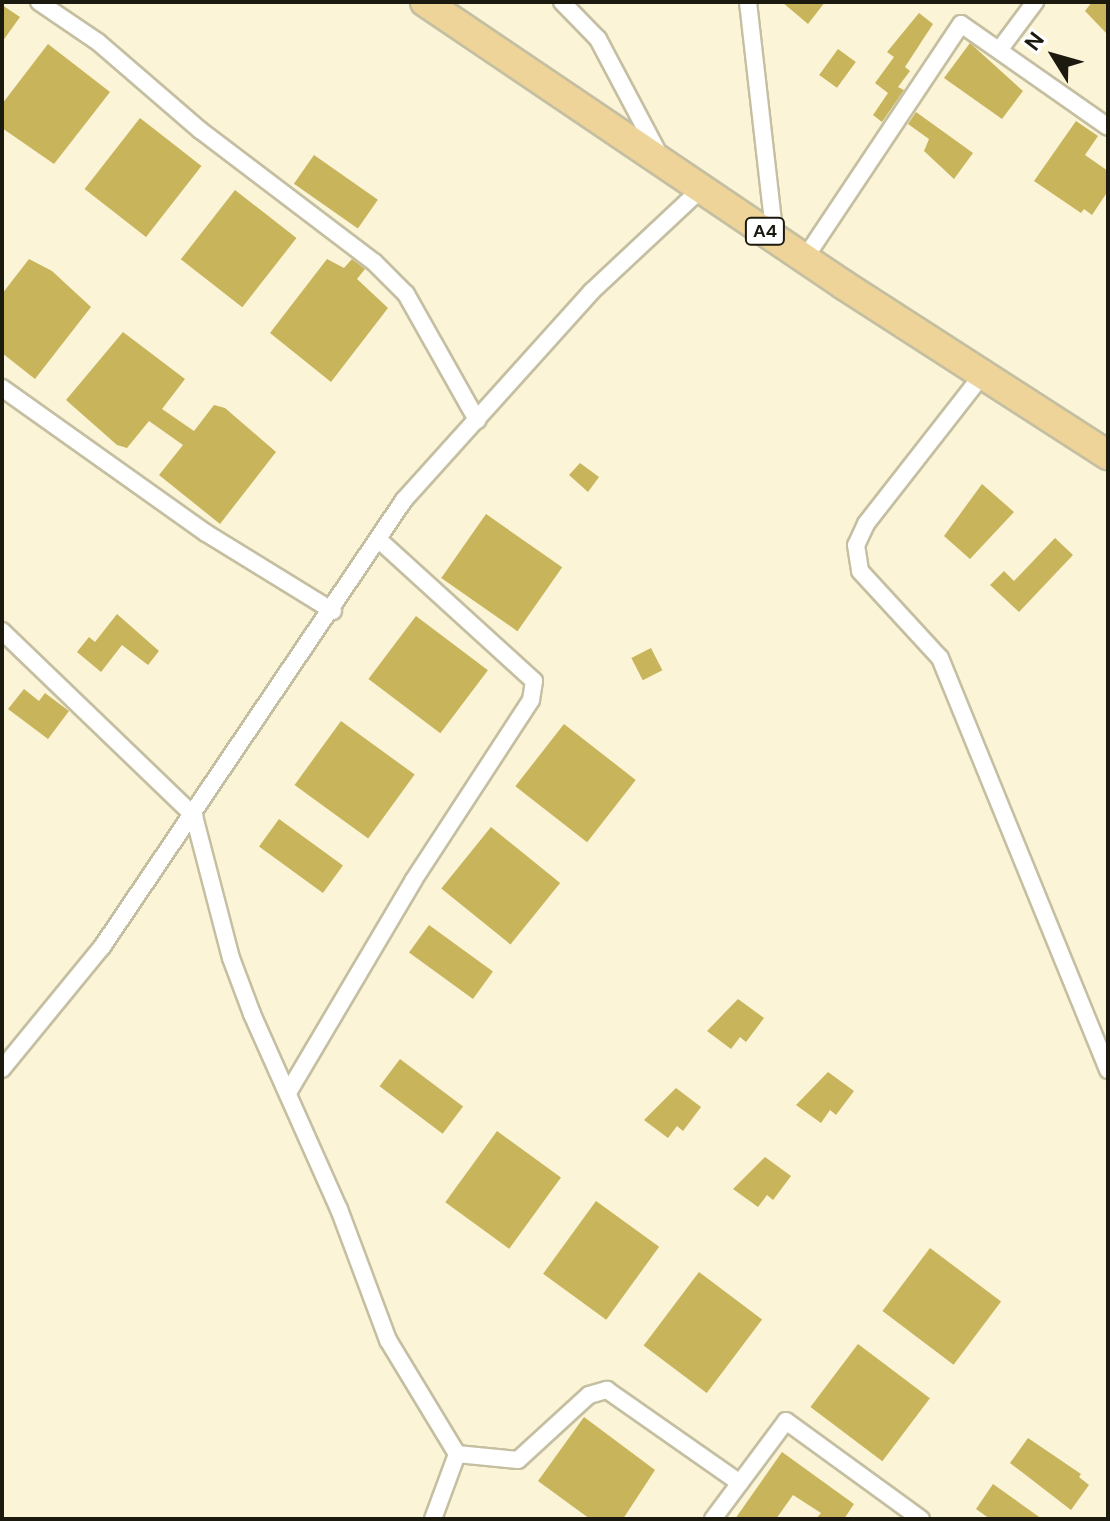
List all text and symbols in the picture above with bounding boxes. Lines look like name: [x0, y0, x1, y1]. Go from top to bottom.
north arrow: [1014, 16, 1094, 96]
text: N: [1018, 26, 1051, 56]
road number: A4: [743, 217, 787, 245]

